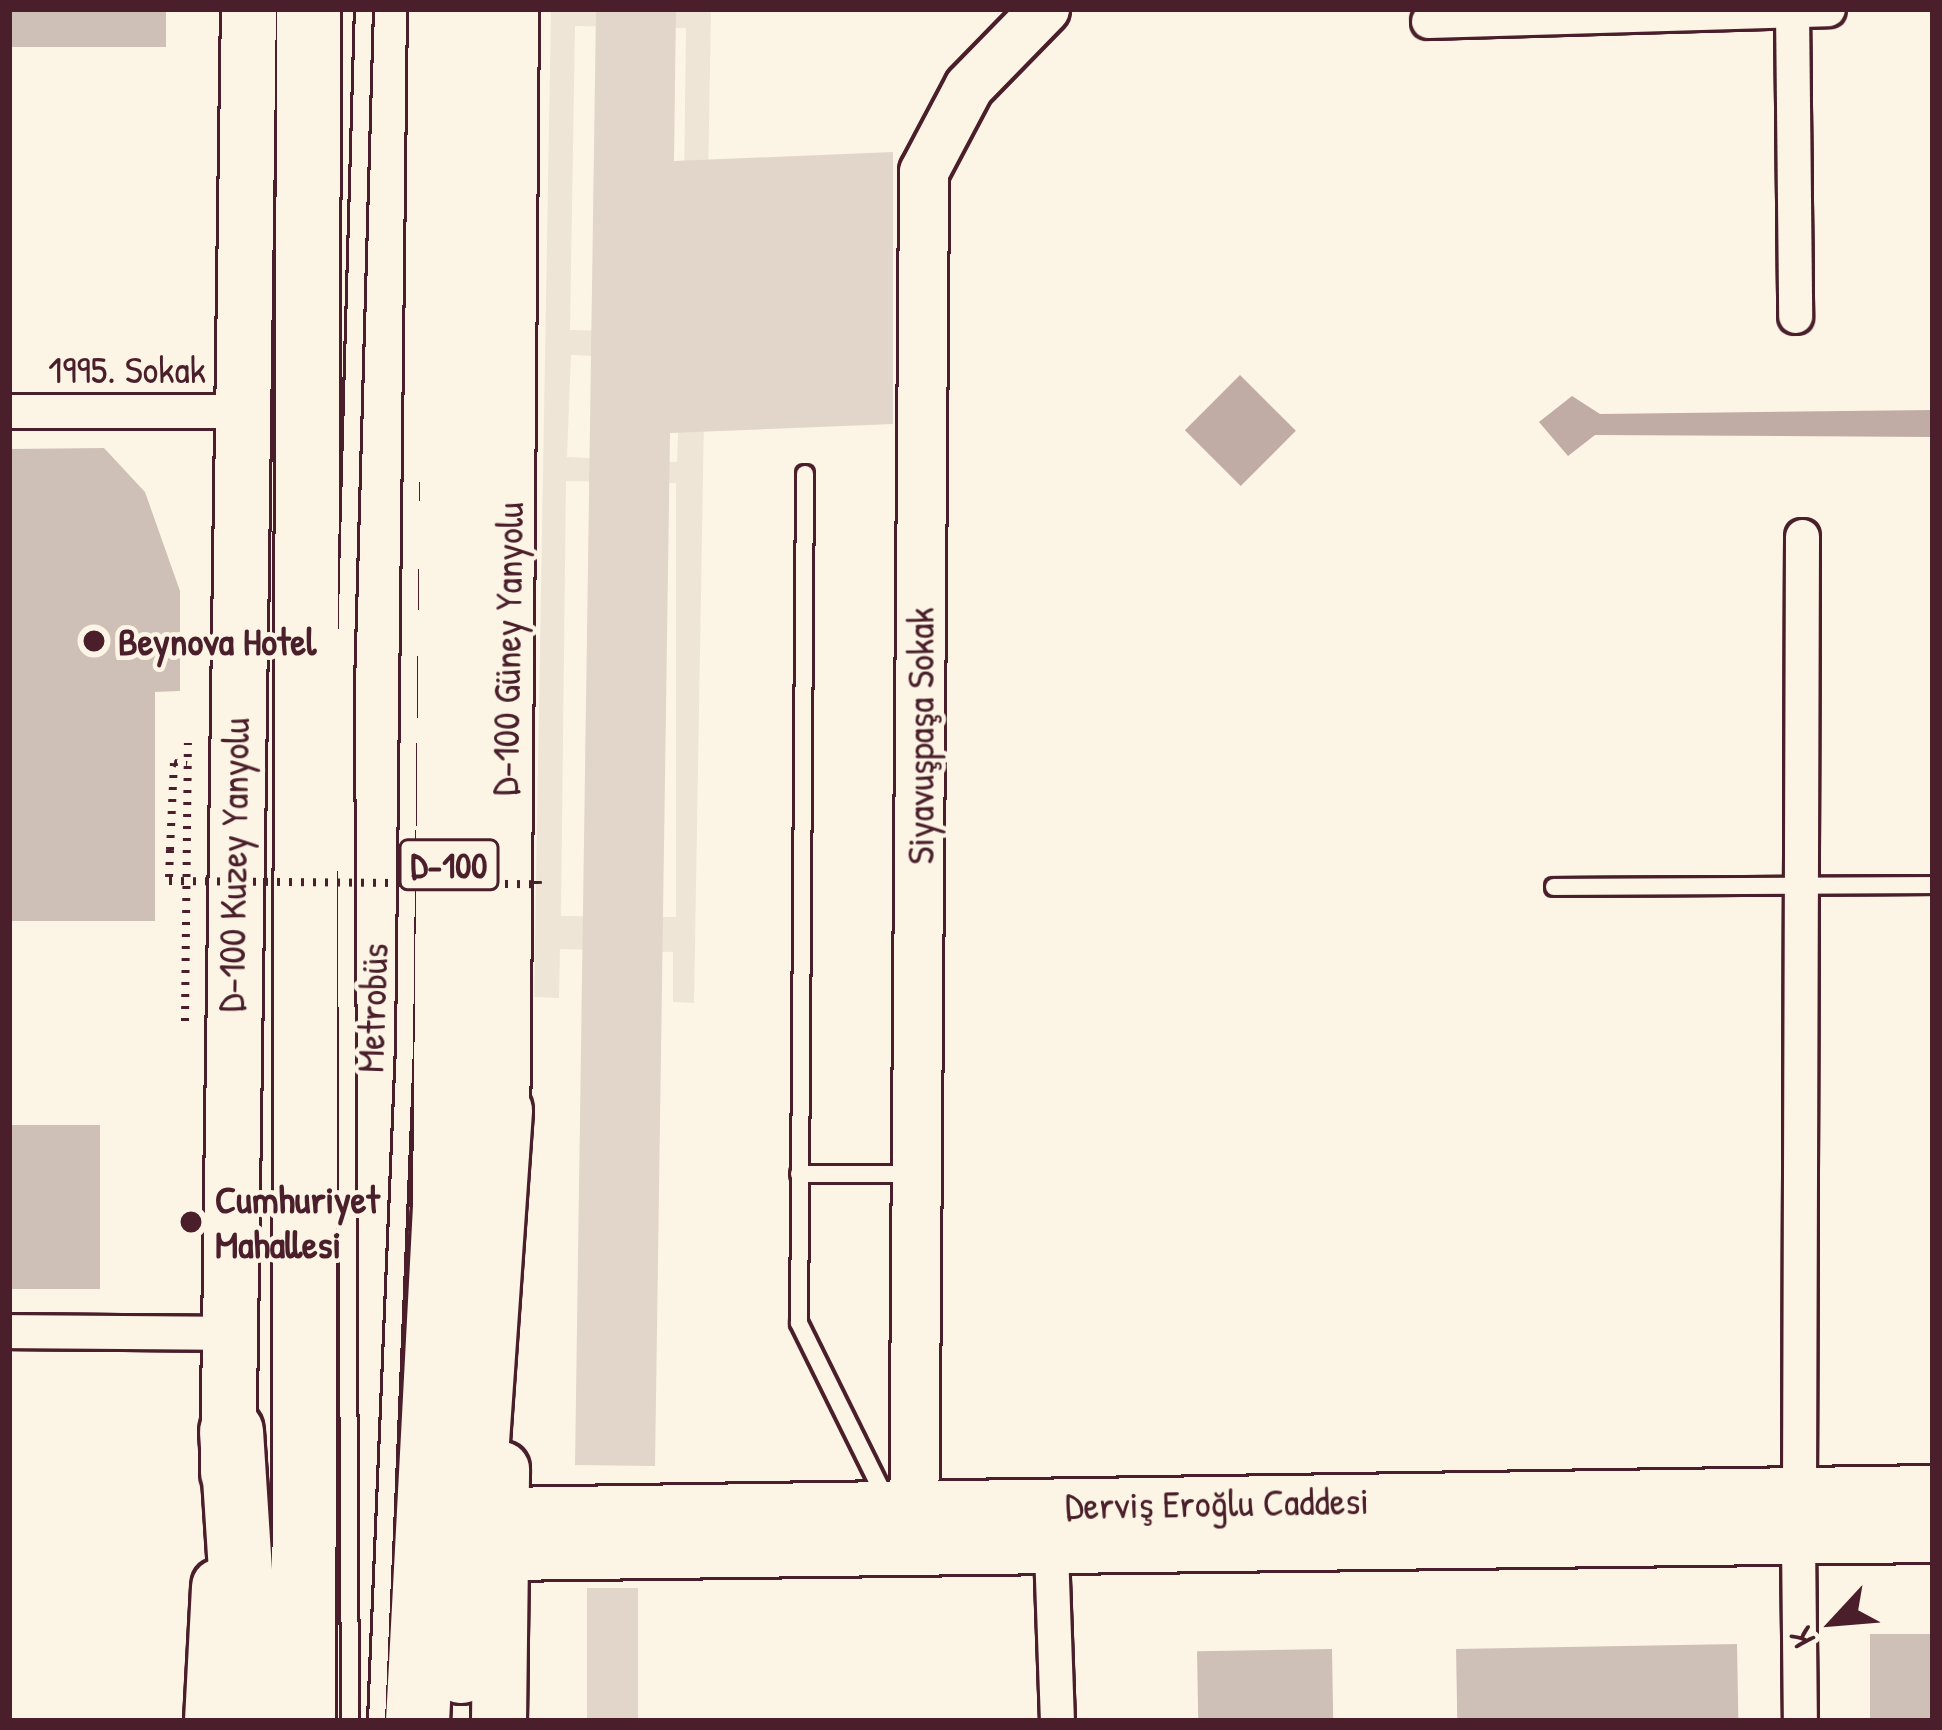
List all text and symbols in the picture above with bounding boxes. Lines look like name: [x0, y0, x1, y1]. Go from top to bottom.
street label: 1995. Sokak: [48, 346, 206, 392]
street label: D-100 Güney Yanyolu: [481, 502, 533, 796]
street label: Siyavuşpaşa Sokak: [897, 607, 943, 865]
place label: Beynova Hotel: [118, 618, 316, 664]
marker: Beynova Hotel: [81, 628, 107, 654]
street label: D-100 Kuzey Yanyolu: [207, 717, 259, 1013]
road number: D-100: [398, 835, 500, 895]
street label: Metrobüs: [346, 942, 398, 1074]
place label: Cumhuriyet Mahallesi: [215, 1177, 380, 1268]
marker: Cumhuriyet Mahallesi: [178, 1209, 204, 1235]
street label: Derviş Eroğlu Caddesi: [1065, 1477, 1369, 1529]
north arrow: [1774, 1562, 1894, 1682]
text: K: [1778, 1620, 1825, 1655]

